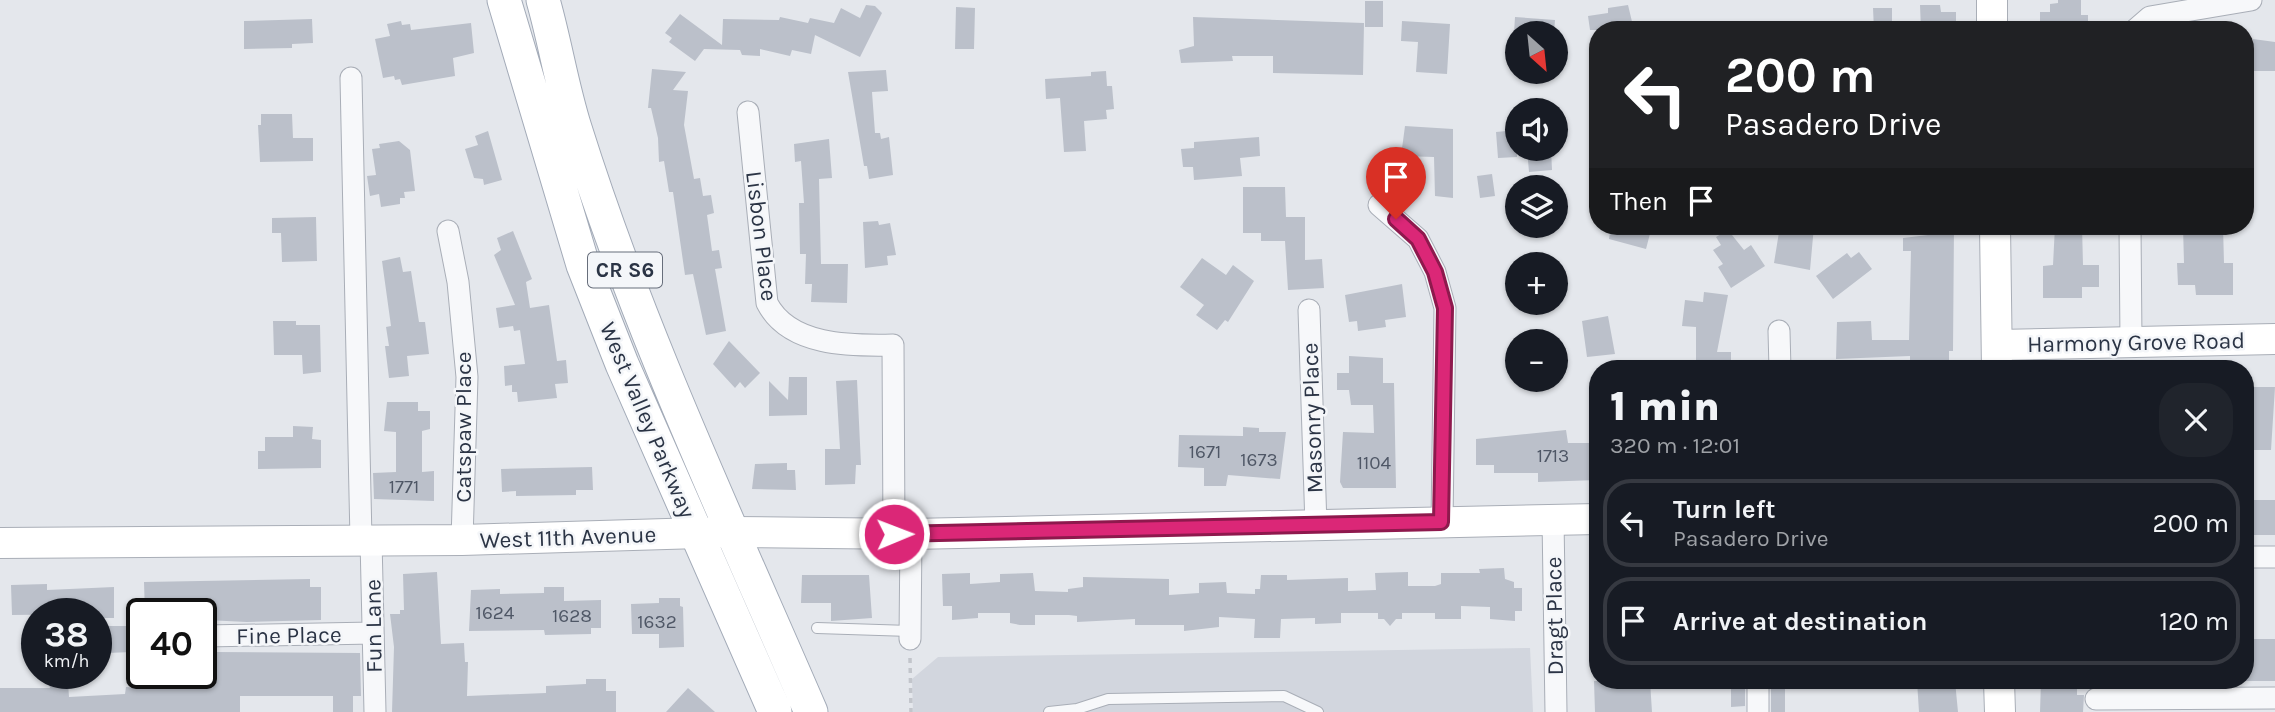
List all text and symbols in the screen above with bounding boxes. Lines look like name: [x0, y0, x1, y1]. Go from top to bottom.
north arrow: [1505, 21, 1568, 84]
map controls: [1505, 21, 1568, 392]
text: 200 m: [1725, 47, 1876, 104]
icon: left: [1610, 49, 1701, 140]
button: sound: [1505, 98, 1568, 161]
text: Pasadero Drive: [1725, 106, 1942, 143]
pin: [1366, 147, 1426, 219]
icon: arrive: [1377, 158, 1415, 196]
street label: Lisbon Place: [740, 170, 783, 303]
button: layers: [1505, 175, 1568, 238]
icon: arrive: [1682, 182, 1720, 220]
text: Then: [1610, 186, 1668, 217]
road number: CR S6: [588, 252, 662, 288]
button: +: [1505, 252, 1568, 315]
street label: West Valley Parkway: [594, 318, 701, 523]
street label: Harmony Grove Road: [2027, 327, 2245, 358]
button: −: [1505, 329, 1568, 392]
street label: Masonry Place: [1296, 342, 1329, 494]
street label: Catspaw Place: [450, 351, 477, 503]
text: 1 min: [1610, 381, 1720, 431]
button: close: [2159, 383, 2233, 457]
text: 320 m · 12:01: [1610, 432, 1740, 459]
house number: 1671: [1189, 441, 1221, 463]
house number: 1713: [1537, 445, 1569, 467]
house number: 1673: [1240, 449, 1278, 471]
house number: 1104: [1357, 452, 1392, 474]
house number: 1771: [389, 476, 419, 498]
text: Turn left: [1673, 494, 1775, 525]
position arrow: [857, 497, 931, 571]
icon: left: [1614, 504, 1652, 542]
text: 200 m: [2153, 508, 2229, 539]
street label: West 11th Avenue: [479, 521, 657, 554]
text: Pasadero Drive: [1673, 525, 1829, 552]
street label: Dragt Place: [1540, 556, 1569, 676]
street label: Fun Lane: [359, 579, 388, 673]
speed limit sign: 40: [126, 598, 217, 689]
house number: 1624: [476, 602, 515, 624]
icon: arrive: [1614, 602, 1652, 640]
house number: 1628: [552, 605, 592, 627]
text: Arrive at destination: [1673, 606, 1927, 637]
text: 120 m: [2159, 606, 2229, 637]
house number: 1632: [637, 611, 677, 633]
text: 38: [44, 614, 89, 655]
street label: Fine Place: [236, 621, 342, 650]
text: km/h: [44, 650, 89, 672]

